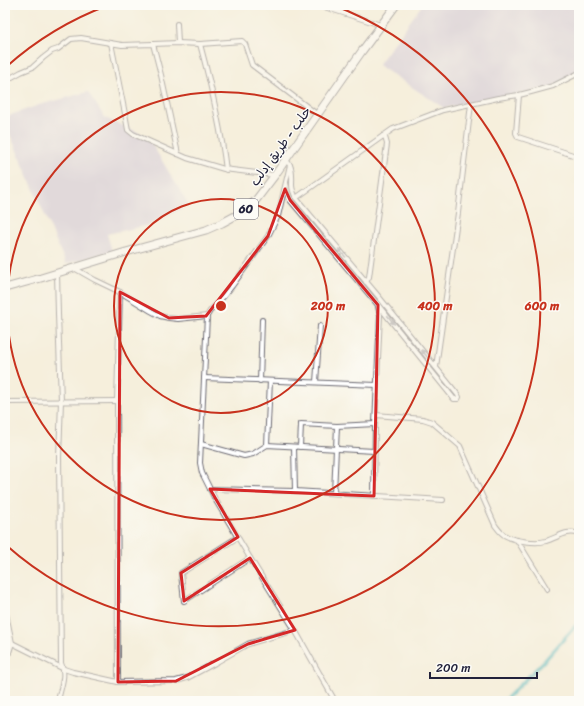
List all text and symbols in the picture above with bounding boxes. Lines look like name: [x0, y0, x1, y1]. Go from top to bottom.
street label: حلب - طريق إدلب: [243, 101, 317, 191]
road number: 60: [234, 199, 258, 219]
one-way arrow: [303, 215, 312, 226]
one-way arrow: [338, 248, 347, 259]
text: 200 m: [310, 295, 346, 317]
text: 400 m: [416, 295, 453, 317]
text: 600 m: [524, 295, 560, 317]
centre of rings: [214, 299, 228, 313]
one-way arrow: [386, 315, 395, 326]
one-way arrow: [421, 349, 429, 359]
scale bar: [430, 654, 537, 680]
text: 200 m: [436, 657, 470, 679]

